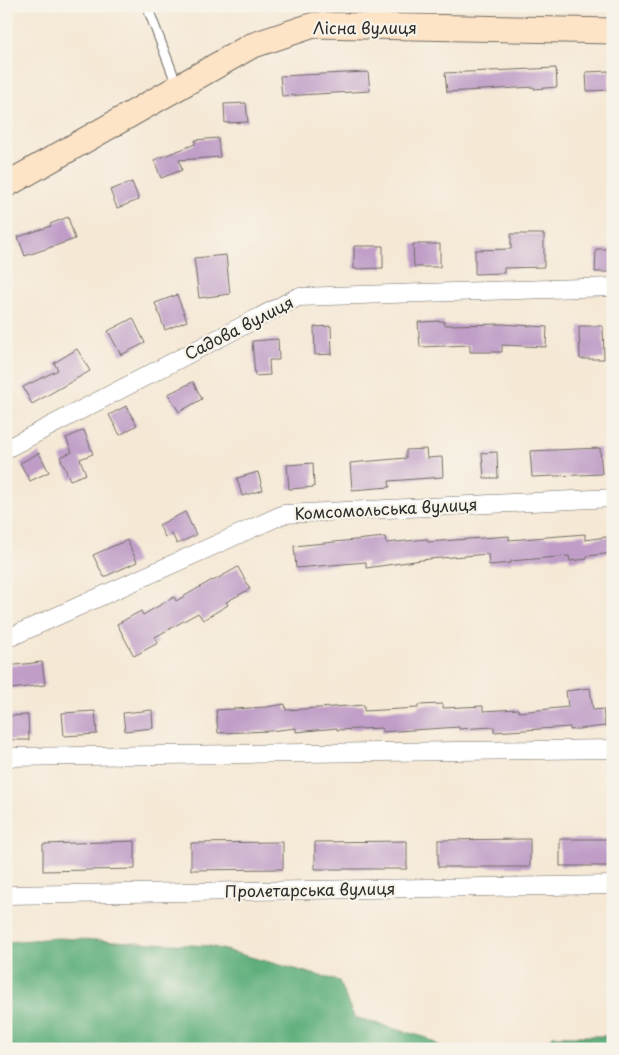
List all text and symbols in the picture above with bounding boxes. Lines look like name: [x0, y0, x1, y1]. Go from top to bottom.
street label: Лісна вулиця: [313, 15, 417, 39]
street label: Садова вулиця: [180, 289, 297, 365]
street label: Комсомольська вулиця: [294, 491, 478, 525]
street label: Пролетарська вулиця: [224, 876, 395, 902]

